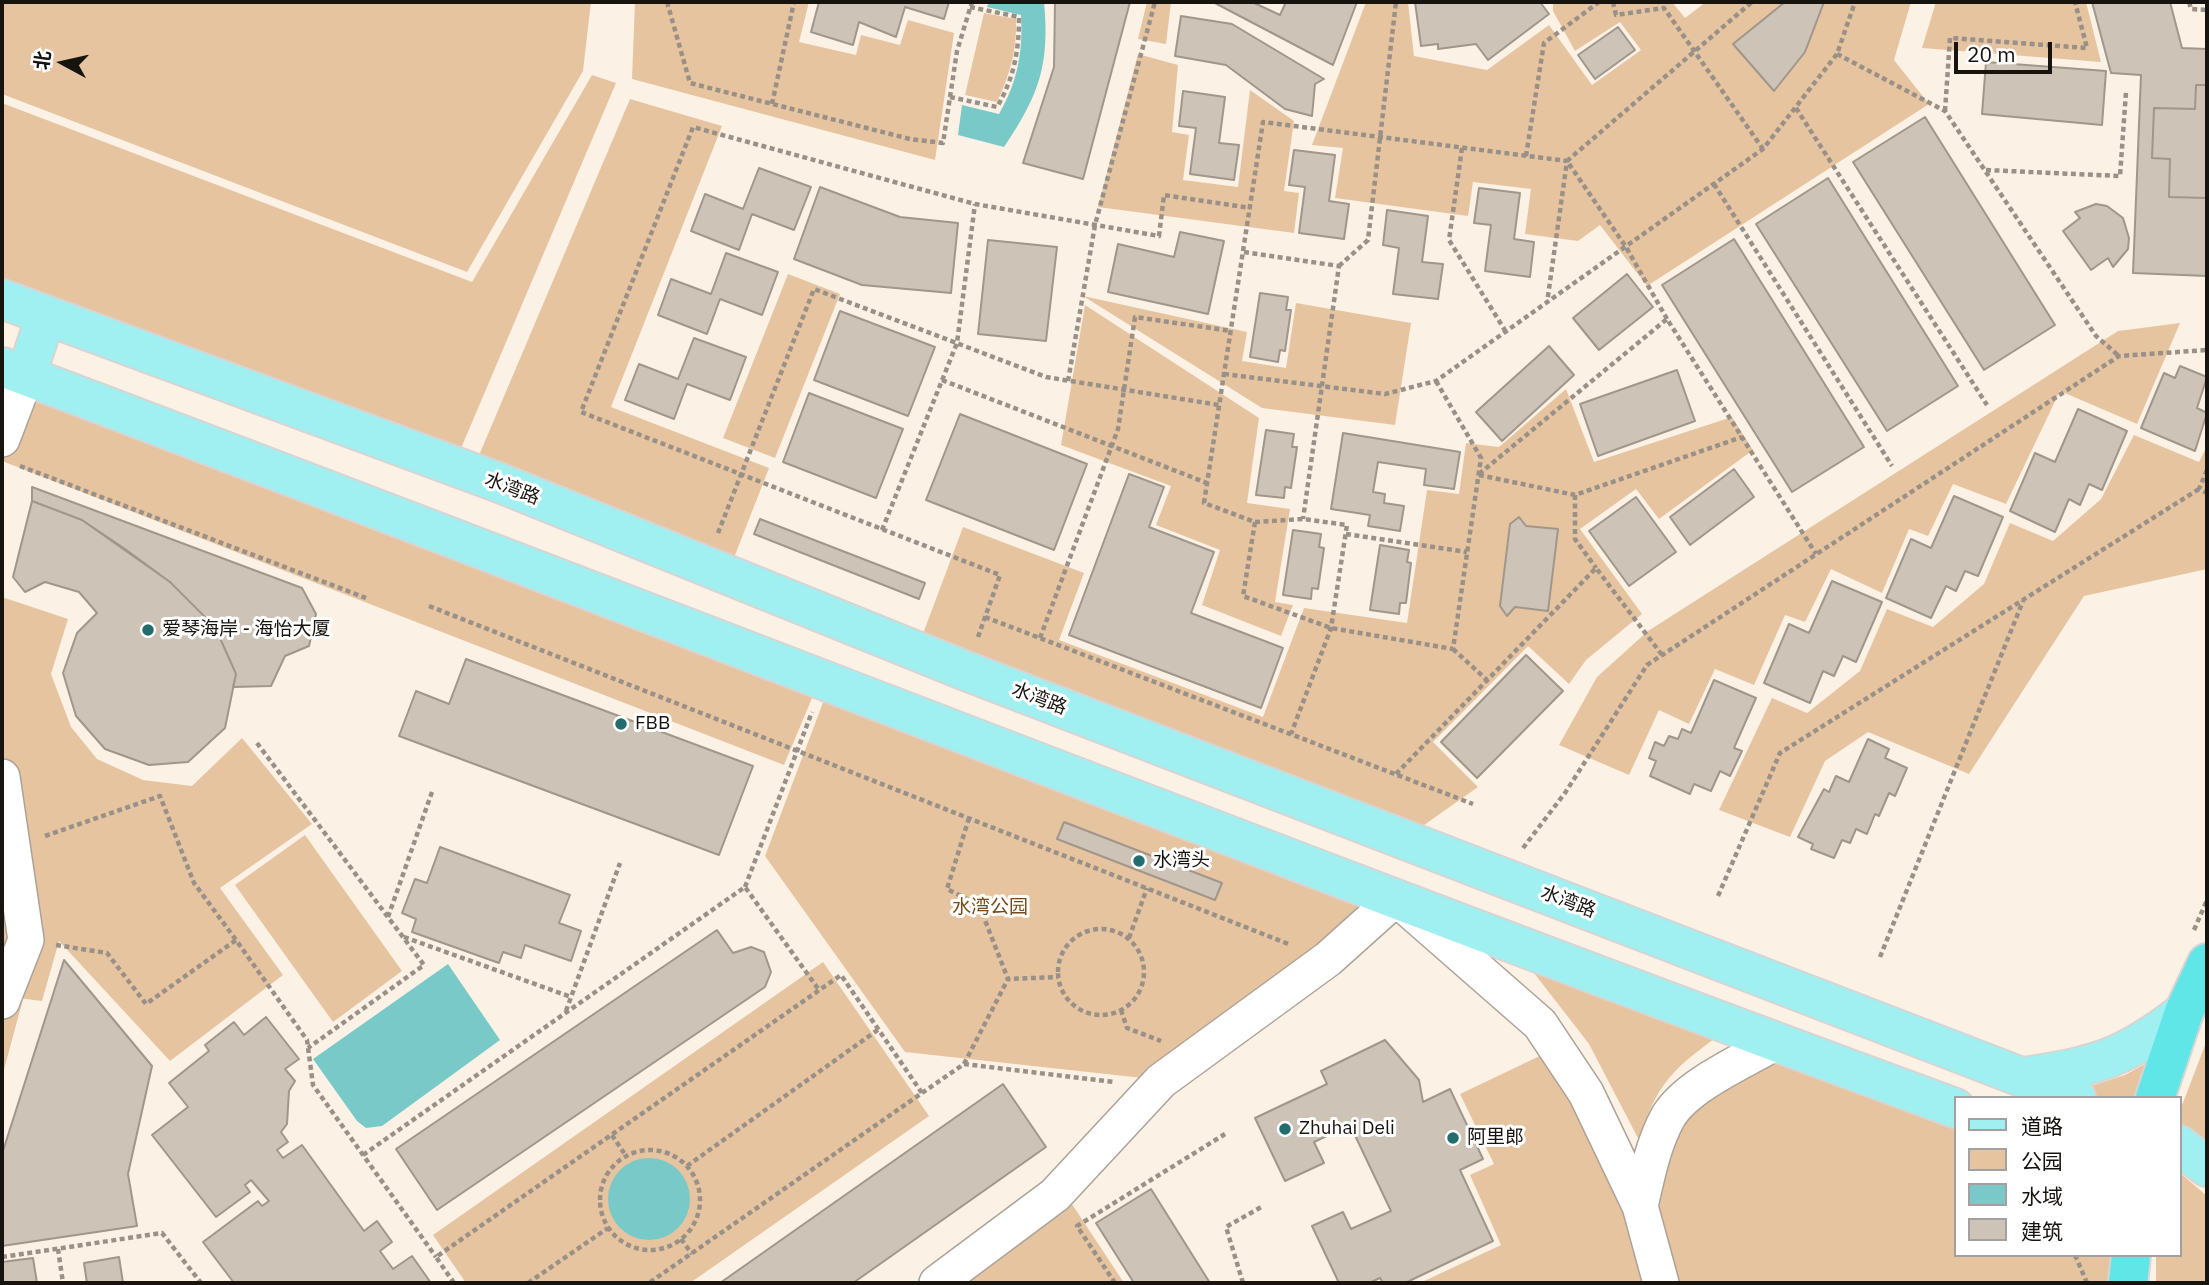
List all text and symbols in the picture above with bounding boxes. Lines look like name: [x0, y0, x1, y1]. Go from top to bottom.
north arrow: [28, 28, 98, 98]
scale bar: [1957, 28, 2055, 72]
text: 20 m: [1967, 40, 2016, 68]
text: 北: [29, 49, 55, 71]
street label: 水湾路: [481, 468, 543, 510]
place label: 爱琴海岸 - 海怡大厦: [162, 619, 331, 641]
marker: 爱琴海岸 - 海怡大厦: [140, 622, 156, 638]
street label: 水湾路: [1008, 678, 1070, 720]
place label: FBB: [635, 713, 670, 735]
marker: FBB: [613, 716, 629, 732]
place label: 水湾头: [1153, 850, 1210, 872]
marker: 水湾头: [1131, 853, 1147, 869]
street label: 水湾路: [1537, 881, 1599, 923]
park label: 水湾公园: [952, 897, 1028, 919]
legend: [1954, 1096, 2181, 1257]
text: 道路: [2021, 1112, 2063, 1140]
place label: Zhuhai Deli: [1299, 1118, 1395, 1140]
marker: Zhuhai Deli: [1277, 1121, 1293, 1137]
place label: 阿里郎: [1467, 1127, 1524, 1149]
marker: 阿里郎: [1445, 1130, 1461, 1146]
text: 公园: [2021, 1147, 2063, 1175]
text: 水域: [2021, 1182, 2063, 1210]
text: 建筑: [2021, 1217, 2063, 1245]

